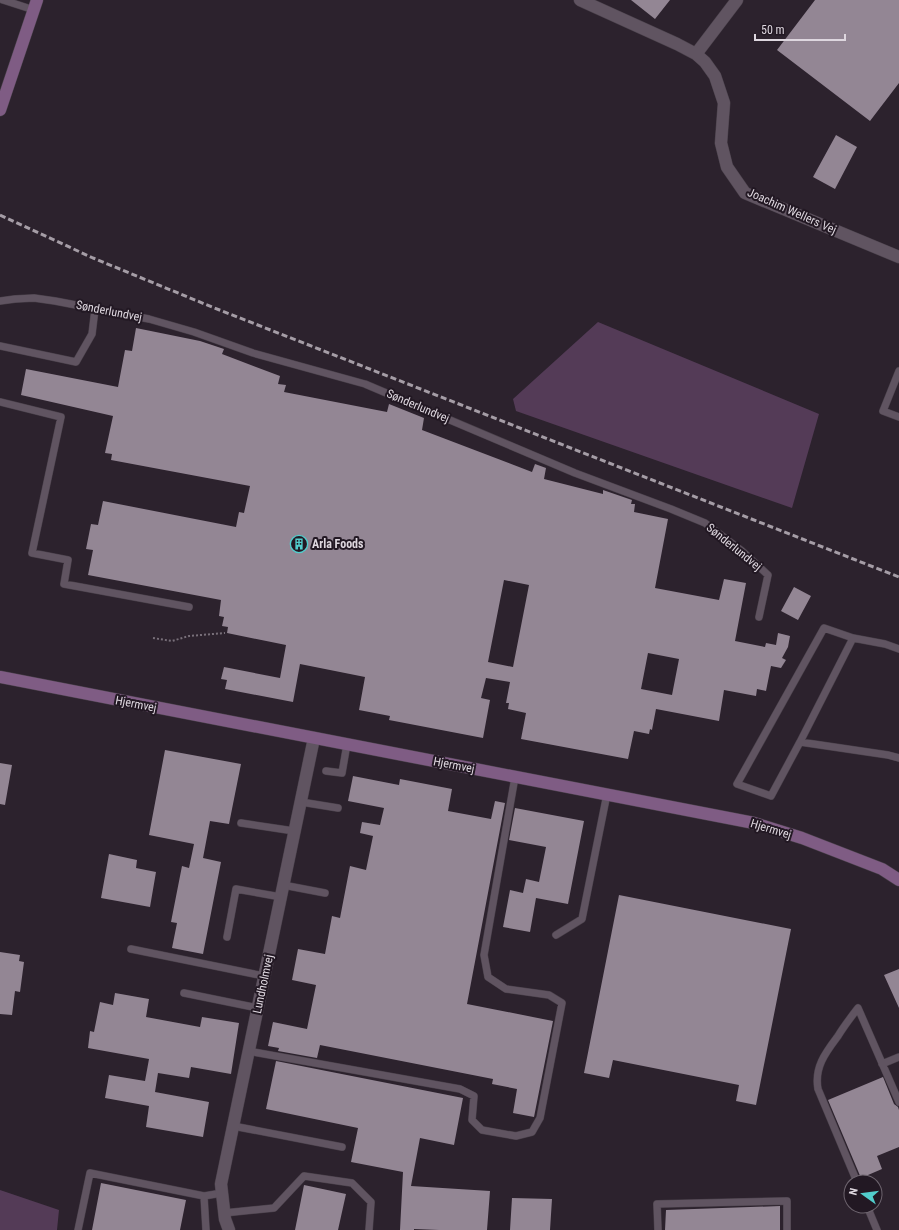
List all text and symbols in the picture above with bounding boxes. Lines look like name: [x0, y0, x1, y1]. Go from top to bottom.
scale bar: [755, 16, 845, 42]
text: 50 m: [761, 23, 785, 37]
street label: Joachim Wellers Vej: [745, 185, 839, 237]
street label: Sønderlundvej: [75, 298, 143, 324]
street label: Sønderlundvej: [384, 386, 452, 426]
street label: Sønderlundvej: [704, 520, 764, 574]
building icon: Arla Foods: [289, 534, 309, 554]
place label: Arla Foods: [312, 537, 364, 551]
street label: Hjermvej: [114, 693, 158, 715]
street label: Hjermvej: [432, 754, 476, 776]
street label: Hjermvej: [749, 816, 793, 842]
street label: Lundholmvej: [250, 953, 276, 1015]
north arrow: [843, 1174, 883, 1214]
text: N: [847, 1187, 861, 1197]

